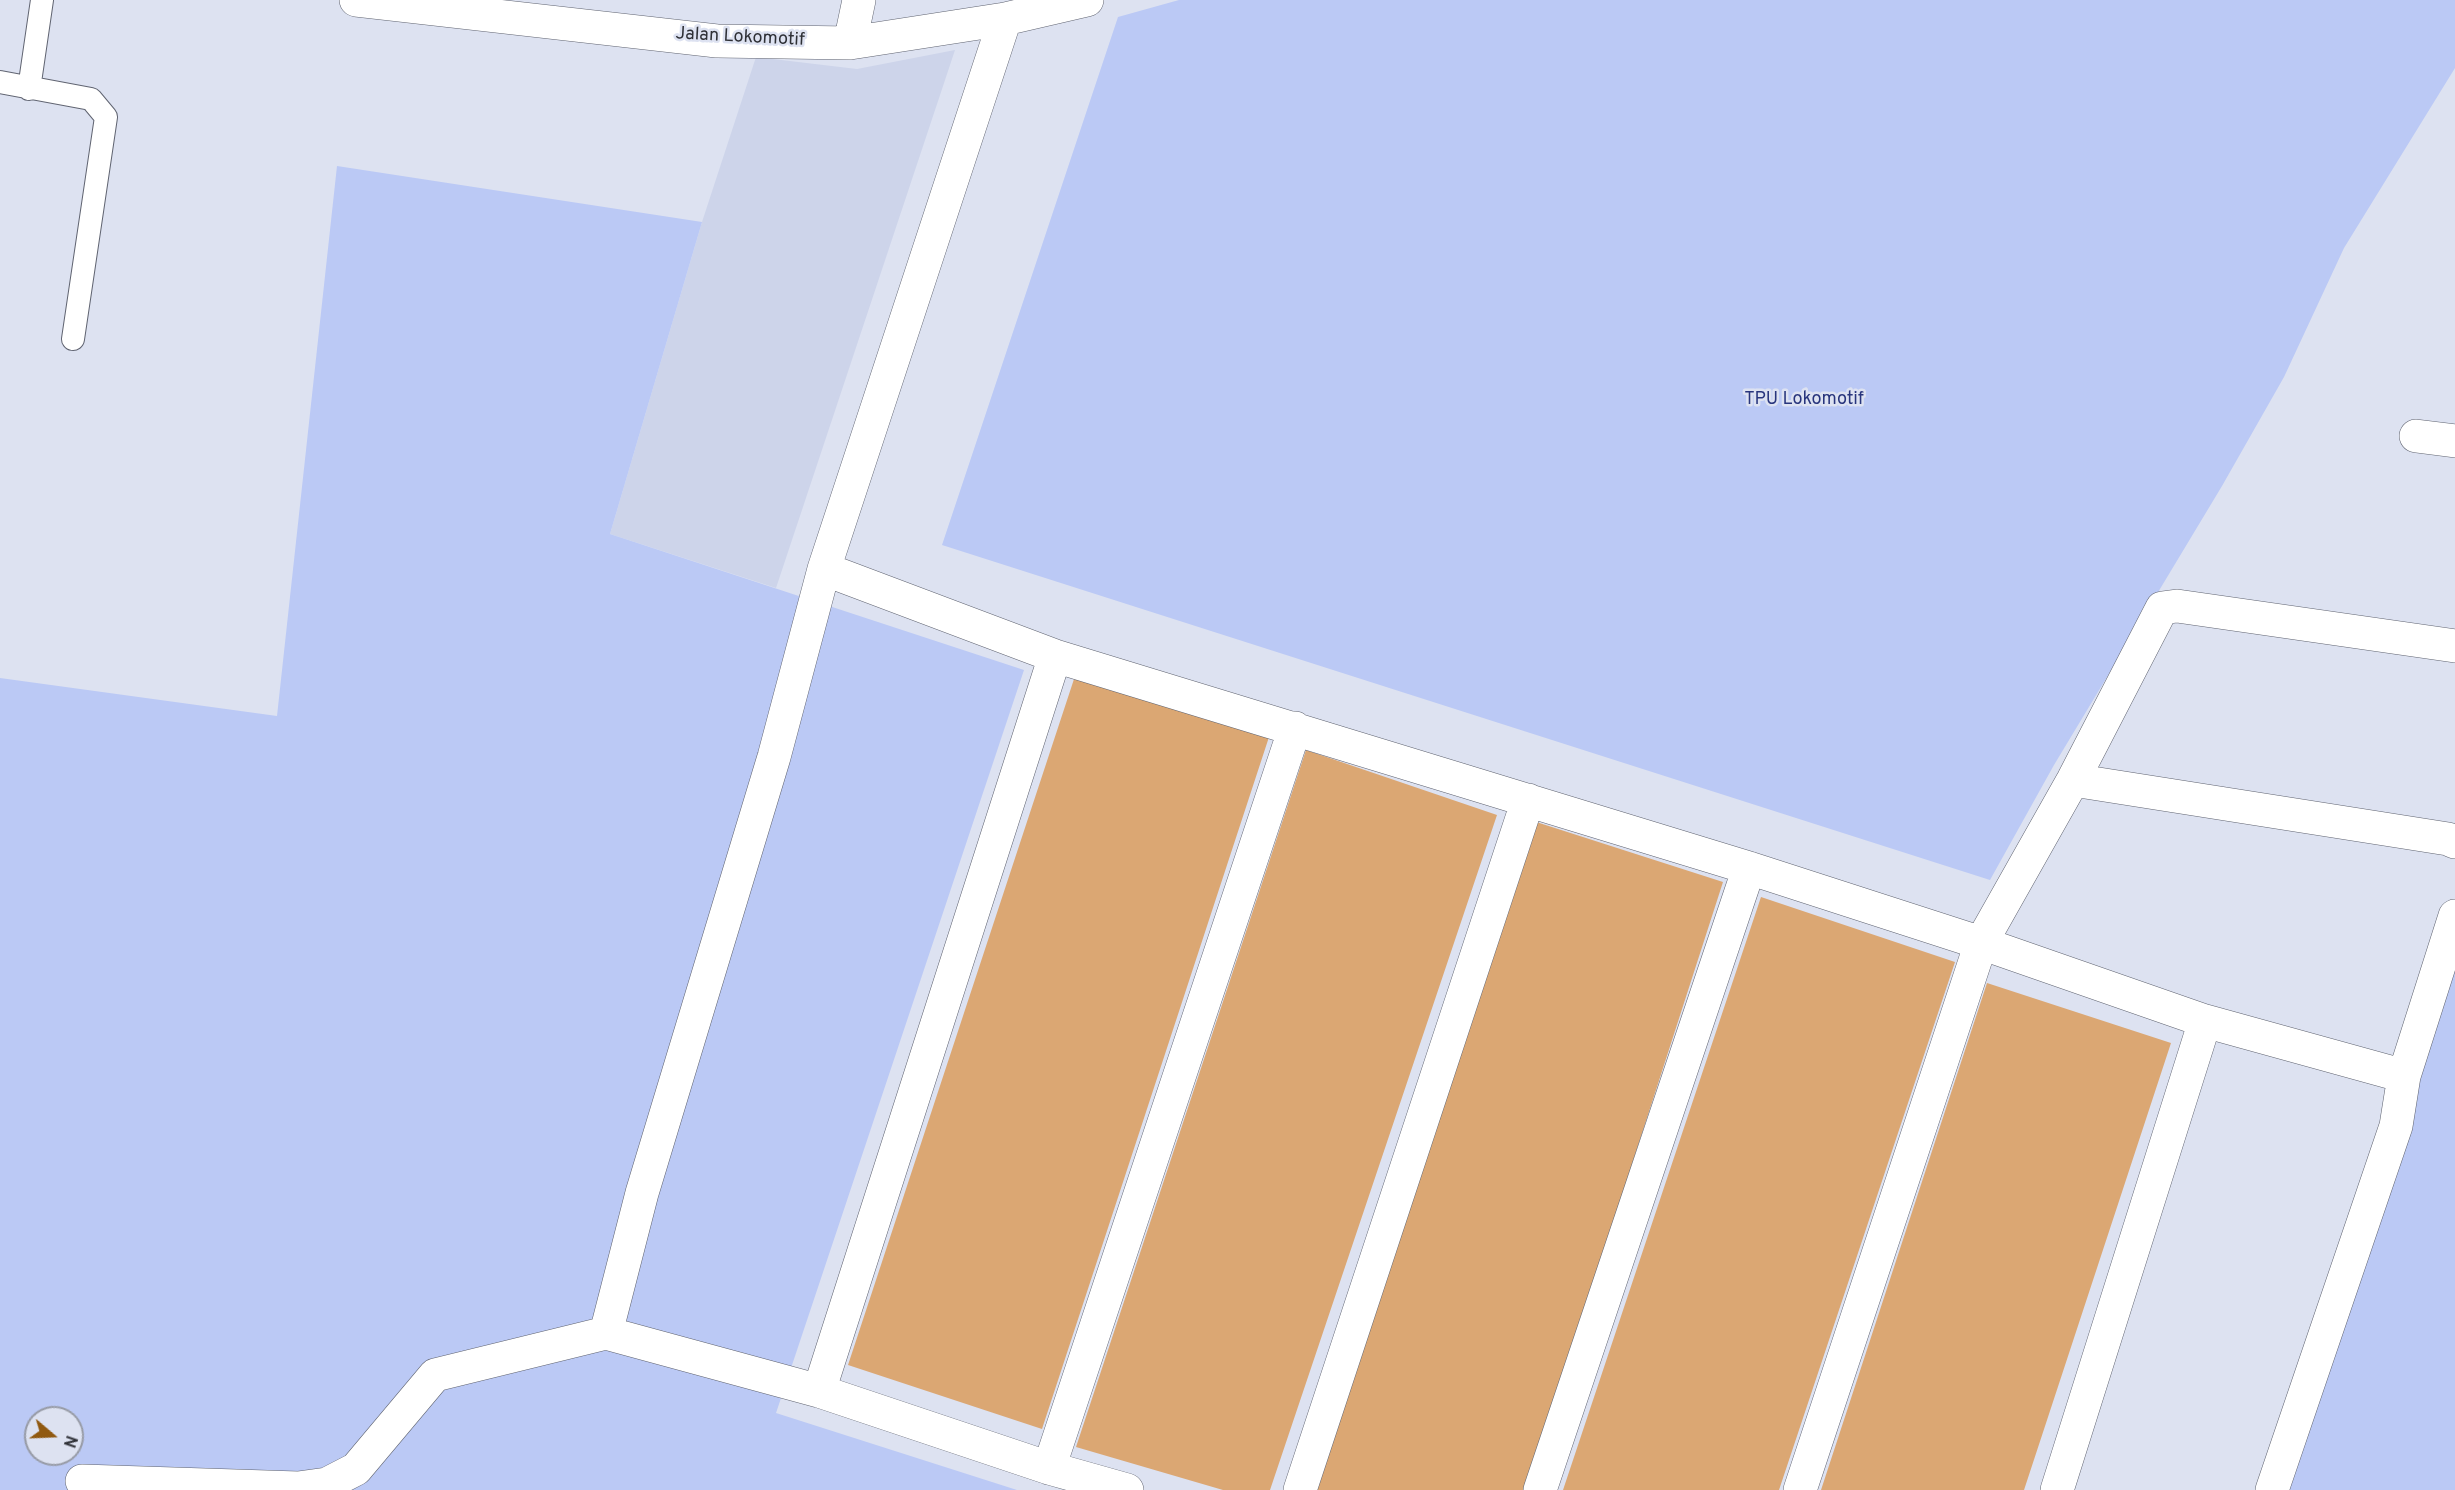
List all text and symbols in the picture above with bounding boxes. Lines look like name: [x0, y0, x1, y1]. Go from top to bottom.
street label: Jalan Lokomotif: [675, 24, 805, 52]
park label: TPU Lokomotif: [1744, 389, 1864, 411]
north arrow: [24, 1406, 84, 1466]
text: N: [58, 1433, 80, 1450]

